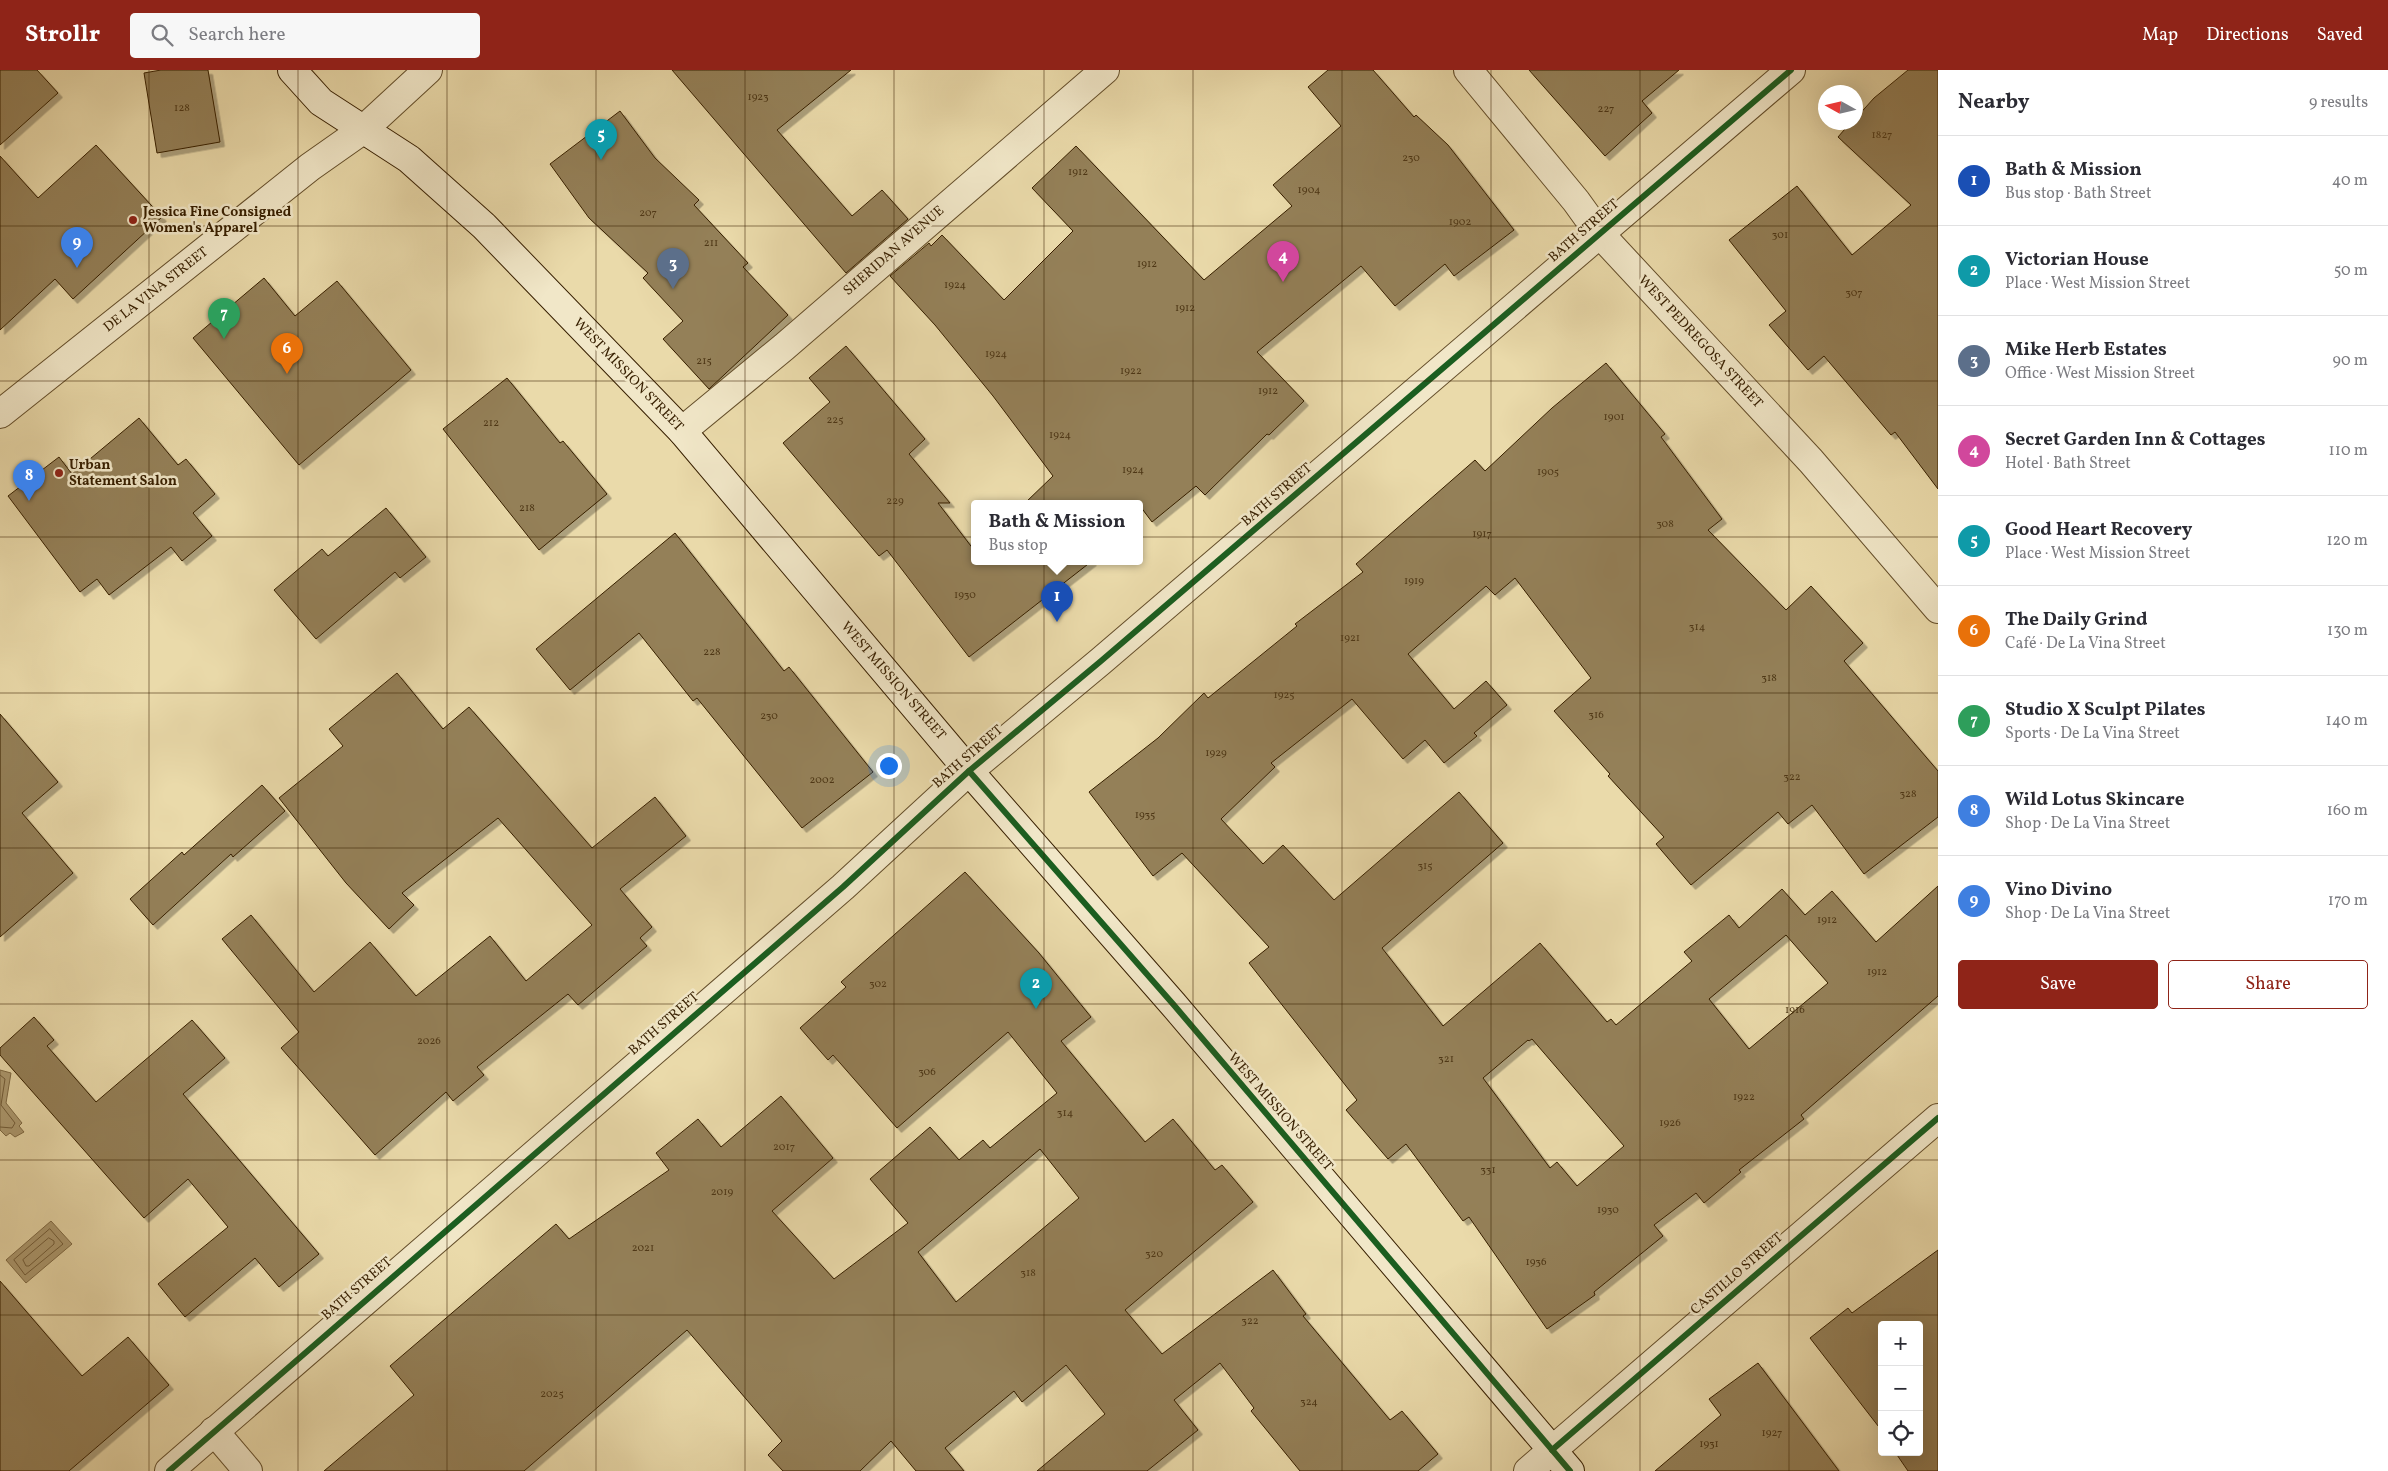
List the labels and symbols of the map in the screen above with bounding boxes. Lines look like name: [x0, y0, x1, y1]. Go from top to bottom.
north arrow: [1818, 85, 1863, 130]
house number: 1923: [747, 90, 769, 105]
house number: 128: [174, 101, 190, 116]
house number: 227: [1598, 102, 1614, 117]
pin: 5: [585, 119, 617, 160]
house number: 1827: [1872, 128, 1892, 143]
house number: 230: [1402, 151, 1420, 166]
house number: 1912: [1068, 165, 1088, 180]
house number: 1904: [1297, 183, 1321, 198]
street label: BATH STREET: [1545, 195, 1623, 267]
street label: SHERIDAN AVENUE: [839, 202, 949, 300]
place label: Jessica Fine Consigned Women's Apparel: [142, 203, 292, 238]
house number: 207: [639, 206, 657, 221]
marker: Jessica Fine Consigned Women's Apparel: [127, 214, 139, 226]
house number: 1902: [1449, 215, 1471, 230]
pin: 9: [61, 227, 93, 268]
house number: 301: [1772, 228, 1788, 243]
house number: 211: [704, 236, 718, 251]
pin: 4: [1267, 241, 1299, 282]
street label: DE LA VINA STREET: [100, 243, 212, 337]
pin: 3: [657, 248, 689, 289]
house number: 1912: [1137, 257, 1157, 272]
street label: WEST PEDREGOSA STREET: [1633, 271, 1767, 413]
house number: 1924: [944, 278, 966, 293]
house number: 307: [1845, 286, 1863, 301]
pin: 7: [208, 298, 240, 339]
house number: 1912: [1175, 301, 1195, 316]
street label: WEST MISSION STREET: [569, 314, 687, 436]
pin: 6: [271, 333, 303, 374]
house number: 1924: [985, 347, 1007, 362]
house number: 215: [696, 354, 712, 369]
house number: 1922: [1120, 364, 1142, 379]
house number: 1912: [1258, 384, 1278, 399]
house number: 1901: [1603, 410, 1625, 425]
house number: 225: [826, 413, 844, 428]
house number: 212: [483, 416, 499, 431]
house number: 1924: [1049, 428, 1071, 443]
place label: Urban Statement Salon: [69, 456, 177, 491]
street label: BATH STREET: [1238, 459, 1316, 531]
pin: 8: [13, 460, 45, 501]
house number: 1924: [1122, 463, 1144, 478]
house number: 1905: [1537, 465, 1559, 480]
marker: Urban Statement Salon: [53, 467, 65, 479]
house number: 229: [886, 494, 904, 509]
house number: 218: [519, 501, 535, 516]
house number: 308: [1656, 517, 1674, 532]
house number: 1917: [1472, 527, 1492, 542]
house number: 1919: [1404, 574, 1424, 589]
pin: 1: [1041, 581, 1073, 622]
house number: 1930: [954, 588, 976, 603]
street label: WEST MISSION STREET: [836, 618, 950, 744]
house number: 314: [1689, 620, 1706, 635]
house number: 1921: [1340, 631, 1360, 646]
house number: 228: [703, 645, 721, 660]
house number: 318: [1761, 671, 1777, 686]
house number: 1925: [1273, 688, 1295, 703]
house number: 316: [1588, 708, 1604, 723]
house number: 230: [760, 709, 778, 724]
street label: BATH STREET: [929, 721, 1007, 793]
house number: 1929: [1205, 746, 1227, 761]
your location: [876, 753, 902, 779]
house number: 322: [1783, 770, 1801, 785]
house number: 2002: [809, 773, 835, 788]
house number: 328: [1899, 787, 1917, 802]
house number: 1935: [1135, 808, 1155, 823]
house number: 315: [1417, 859, 1433, 874]
house number: 1912: [1817, 913, 1837, 928]
house number: 1912: [1867, 965, 1887, 980]
pin: 2: [1020, 968, 1052, 1009]
house number: 302: [869, 977, 887, 992]
street label: BATH STREET: [625, 988, 703, 1060]
house number: 1916: [1785, 1003, 1805, 1018]
house number: 2026: [417, 1034, 441, 1049]
street label: WEST MISSION STREET: [1223, 1049, 1337, 1175]
house number: 321: [1438, 1052, 1454, 1067]
house number: 306: [918, 1065, 936, 1080]
house number: 1922: [1733, 1090, 1755, 1105]
house number: 314: [1057, 1106, 1074, 1121]
house number: 1926: [1659, 1116, 1681, 1131]
house number: 2017: [773, 1140, 795, 1155]
house number: 331: [1480, 1163, 1496, 1178]
house number: 2019: [711, 1185, 733, 1200]
house number: 1930: [1597, 1203, 1619, 1218]
street label: CASTILLO STREET: [1687, 1229, 1787, 1319]
house number: 2021: [632, 1241, 654, 1256]
house number: 320: [1145, 1247, 1163, 1262]
street label: BATH STREET: [318, 1253, 396, 1325]
house number: 1936: [1526, 1255, 1547, 1270]
house number: 318: [1020, 1266, 1036, 1281]
house number: 322: [1241, 1314, 1259, 1329]
house number: 2025: [540, 1387, 564, 1402]
house number: 324: [1300, 1395, 1318, 1410]
house number: 1927: [1762, 1426, 1782, 1441]
house number: 1931: [1699, 1437, 1719, 1452]

